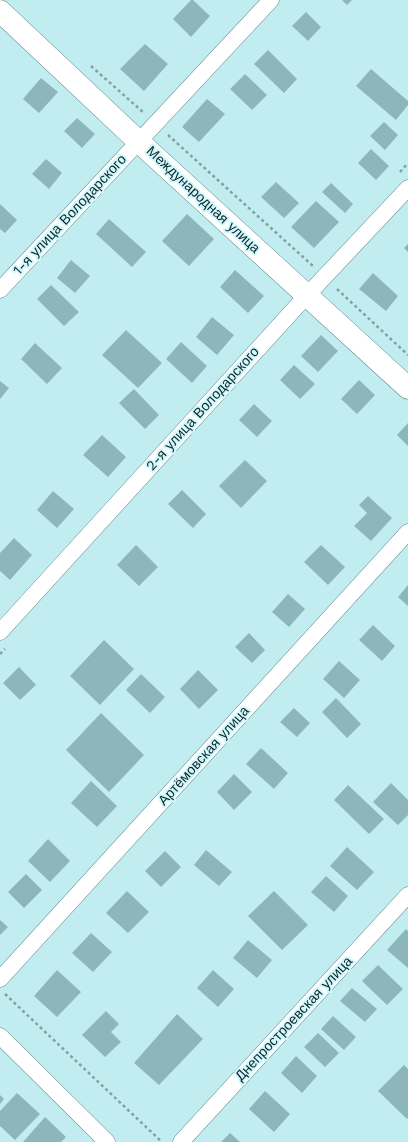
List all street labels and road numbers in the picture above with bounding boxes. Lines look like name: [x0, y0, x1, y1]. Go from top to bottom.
street label: Международная улица: [143, 143, 263, 257]
street label: 1-я улица Володарского: [10, 151, 130, 279]
street label: 2-я улица Володарского: [143, 344, 263, 474]
street label: Артёмовская улица: [155, 703, 253, 809]
street label: Днепростроевская улица: [232, 953, 356, 1085]

